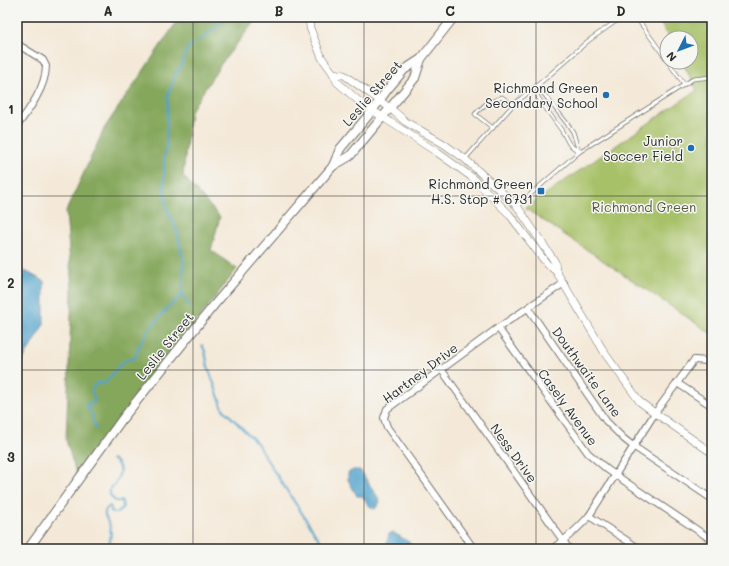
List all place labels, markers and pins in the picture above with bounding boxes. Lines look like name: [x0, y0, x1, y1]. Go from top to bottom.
place label: Richmond Green Secondary School: [485, 79, 598, 111]
marker: Richmond Green Secondary School: [601, 90, 611, 100]
place label: Junior Soccer Field: [603, 132, 683, 164]
marker: Junior Soccer Field: [686, 143, 696, 153]
place label: Richmond Green H.S. Stop # 6731: [429, 175, 533, 207]
marker: Richmond Green H.S. Stop # 6731: [536, 186, 546, 196]

